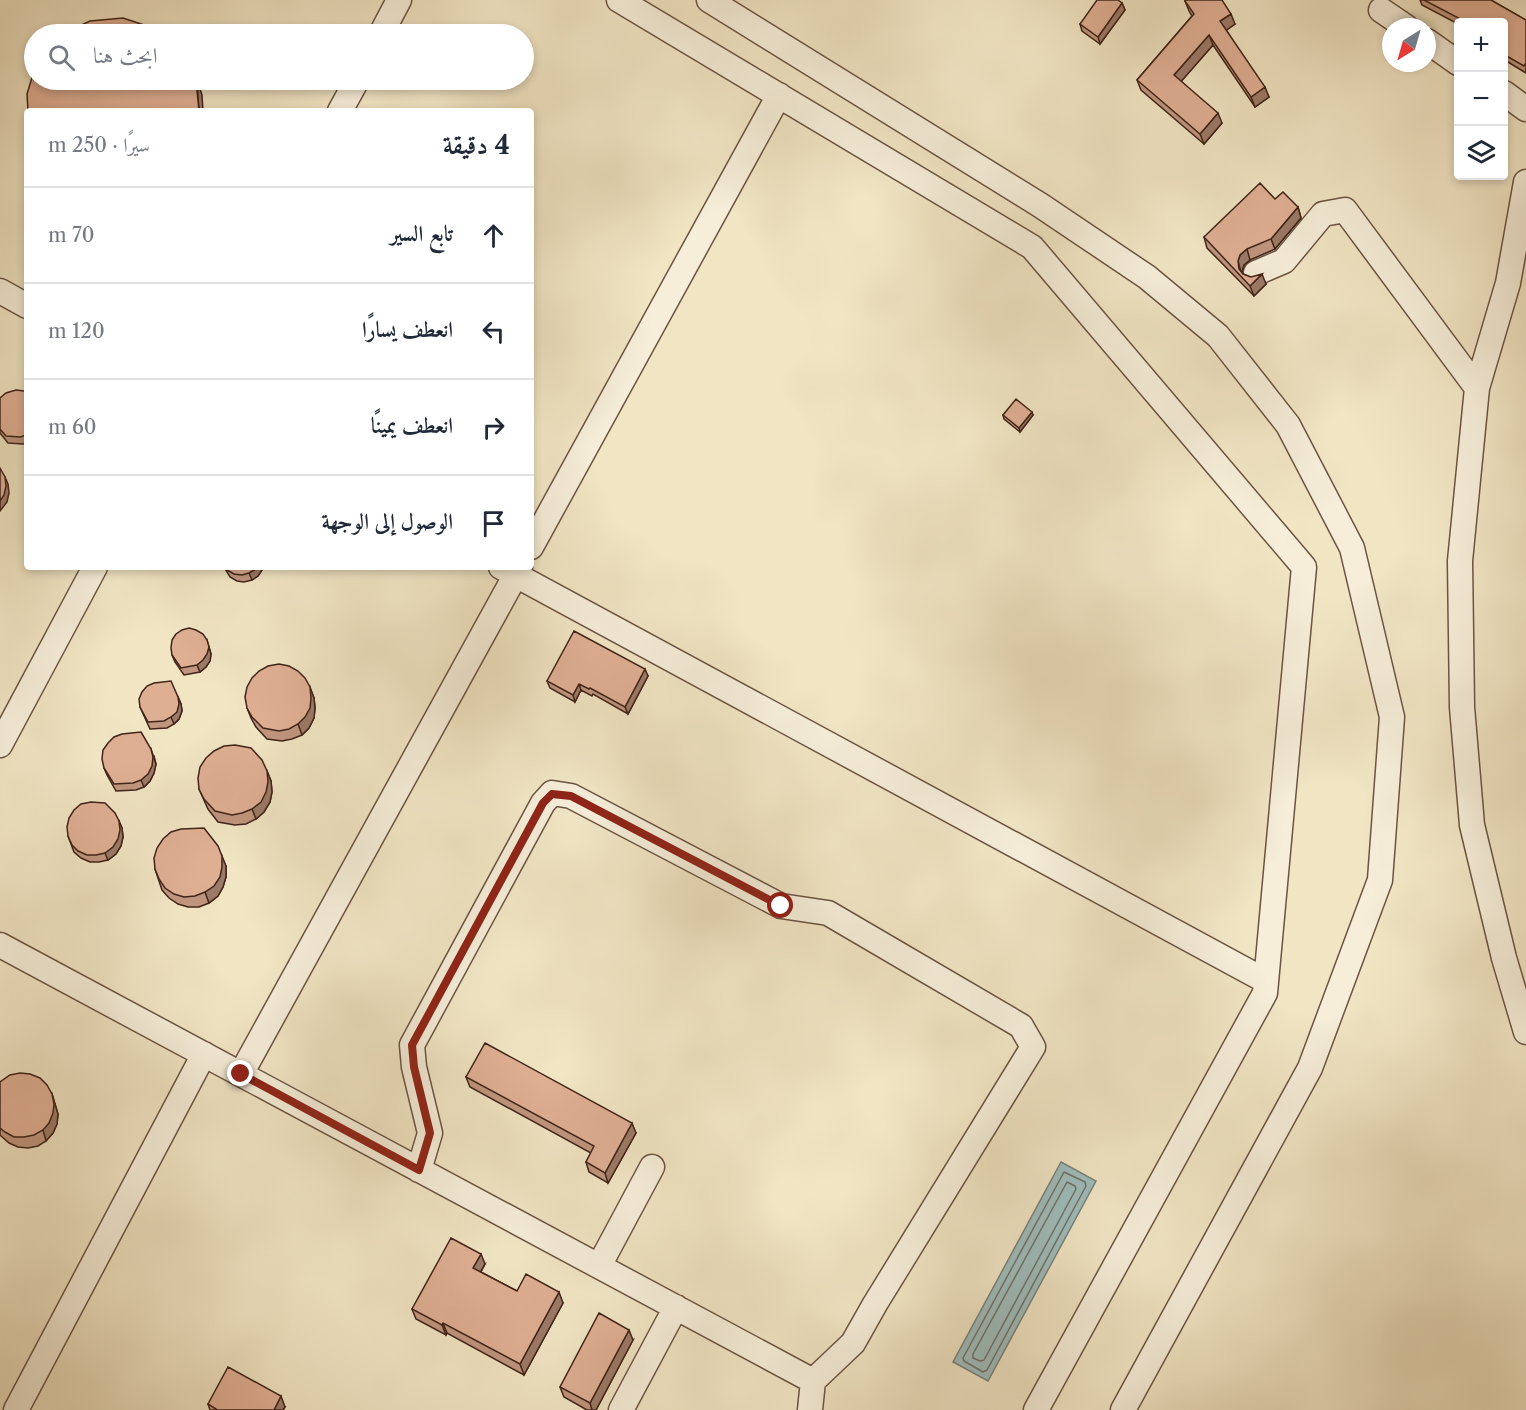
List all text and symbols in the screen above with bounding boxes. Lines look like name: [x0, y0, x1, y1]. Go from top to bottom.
north arrow: [1382, 18, 1436, 72]
map controls: [1454, 18, 1508, 180]
button: +: [1454, 18, 1508, 72]
search box: [24, 24, 534, 90]
icon: search: [45, 41, 78, 74]
text: ابحث هنا: [93, 42, 158, 69]
button: −: [1454, 72, 1508, 126]
button: layers: [1454, 126, 1508, 180]
text: 4 دقيقة: [443, 129, 510, 161]
text: سيرًا · 250 m: [48, 133, 150, 157]
icon: ahead: [477, 219, 510, 252]
text: تابع السير: [390, 220, 453, 247]
text: 70 m: [48, 223, 95, 247]
icon: left: [477, 315, 510, 348]
text: انعطف يسارًا: [362, 316, 453, 343]
text: 120 m: [48, 319, 105, 343]
icon: right: [477, 411, 510, 444]
text: انعطف يمينًا: [371, 412, 453, 439]
text: 60 m: [48, 415, 96, 439]
icon: arrive: [477, 507, 510, 540]
text: الوصول إلى الوجهة: [321, 508, 453, 535]
route start: [767, 892, 793, 918]
route end: [227, 1060, 253, 1086]

